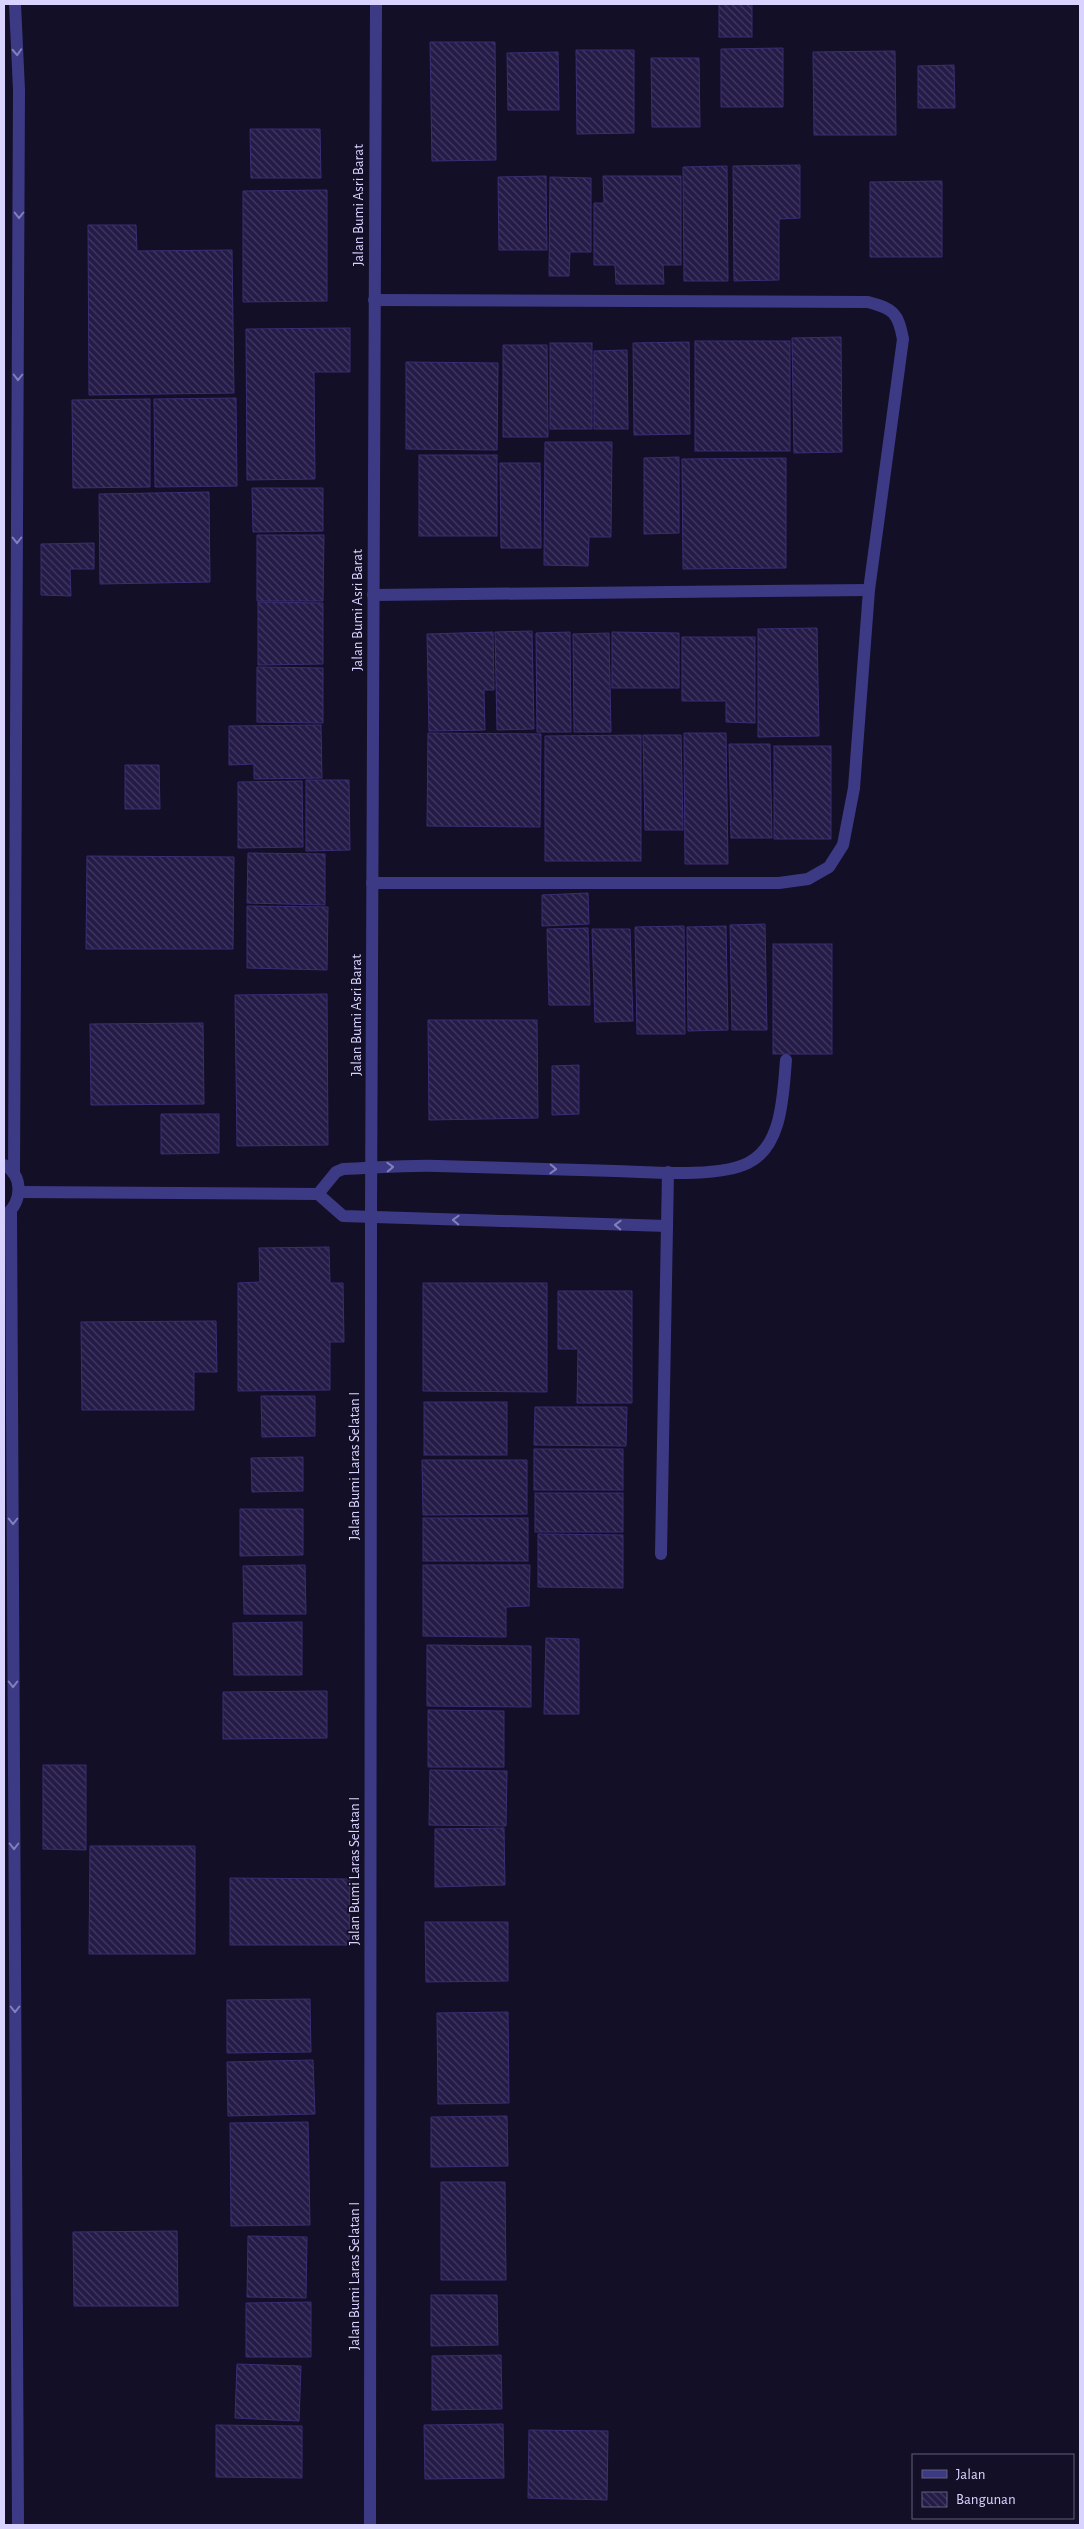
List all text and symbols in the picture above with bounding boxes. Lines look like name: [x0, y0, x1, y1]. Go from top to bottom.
one-way arrow: [12, 49, 23, 57]
street label: Jalan Bumi Asri Barat: [351, 144, 366, 266]
one-way arrow: [14, 212, 24, 219]
one-way arrow: [13, 374, 23, 382]
one-way arrow: [12, 536, 22, 544]
street label: Jalan Bumi Asri Barat: [350, 549, 365, 671]
street label: Jalan Bumi Asri Barat: [349, 954, 364, 1076]
one-way arrow: [387, 1162, 395, 1173]
one-way arrow: [550, 1164, 557, 1174]
one-way arrow: [451, 1214, 459, 1225]
one-way arrow: [614, 1219, 622, 1230]
street label: Jalan Bumi Laras Selatan I: [347, 1392, 362, 1540]
one-way arrow: [8, 1518, 18, 1526]
one-way arrow: [8, 1680, 18, 1688]
street label: Jalan Bumi Laras Selatan I: [347, 1797, 362, 1945]
one-way arrow: [9, 1843, 19, 1851]
one-way arrow: [10, 2006, 20, 2013]
street label: Jalan Bumi Laras Selatan I: [347, 2202, 362, 2350]
legend: [912, 2454, 1074, 2519]
text: Jalan: [956, 2467, 986, 2482]
text: Bangunan: [956, 2492, 1016, 2507]

